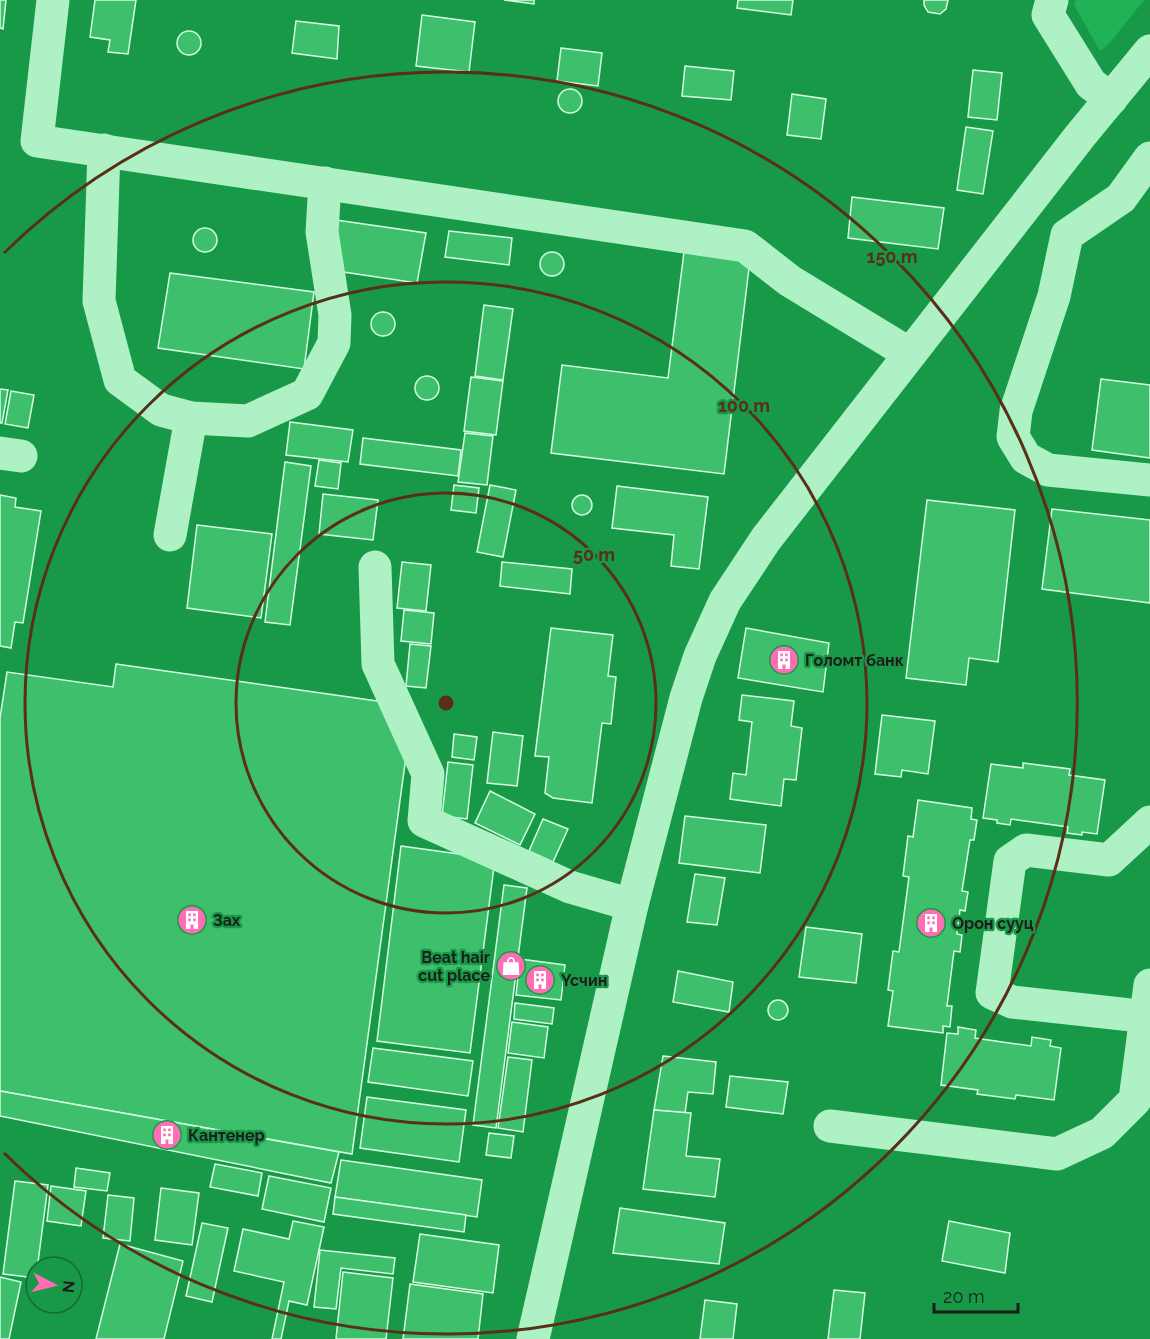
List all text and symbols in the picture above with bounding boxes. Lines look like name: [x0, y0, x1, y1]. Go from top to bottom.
text: 150 m: [867, 246, 918, 267]
text: 100 m: [718, 395, 770, 416]
text: 50 m: [573, 544, 615, 565]
building icon: Голомт банк: [768, 644, 800, 676]
place label: Голомт банк: [805, 651, 904, 670]
centre of rings: [436, 693, 456, 713]
building icon: Зах: [176, 904, 208, 936]
building icon: Орон сууц: [915, 907, 947, 939]
place label: Зах: [213, 911, 241, 930]
place label: Орон сууц: [952, 914, 1034, 933]
place label: Beat hair cut place: [418, 948, 490, 985]
shop icon: Beat hair cut place: [495, 950, 527, 982]
building icon: Үсчин: [524, 964, 556, 996]
place label: Үсчин: [561, 971, 607, 990]
building icon: Кантенер: [151, 1119, 183, 1151]
place label: Кантенер: [188, 1126, 265, 1145]
north arrow: [24, 1255, 84, 1315]
scale bar: [934, 1276, 1018, 1314]
text: N: [58, 1280, 79, 1294]
text: 20 m: [943, 1286, 985, 1307]

